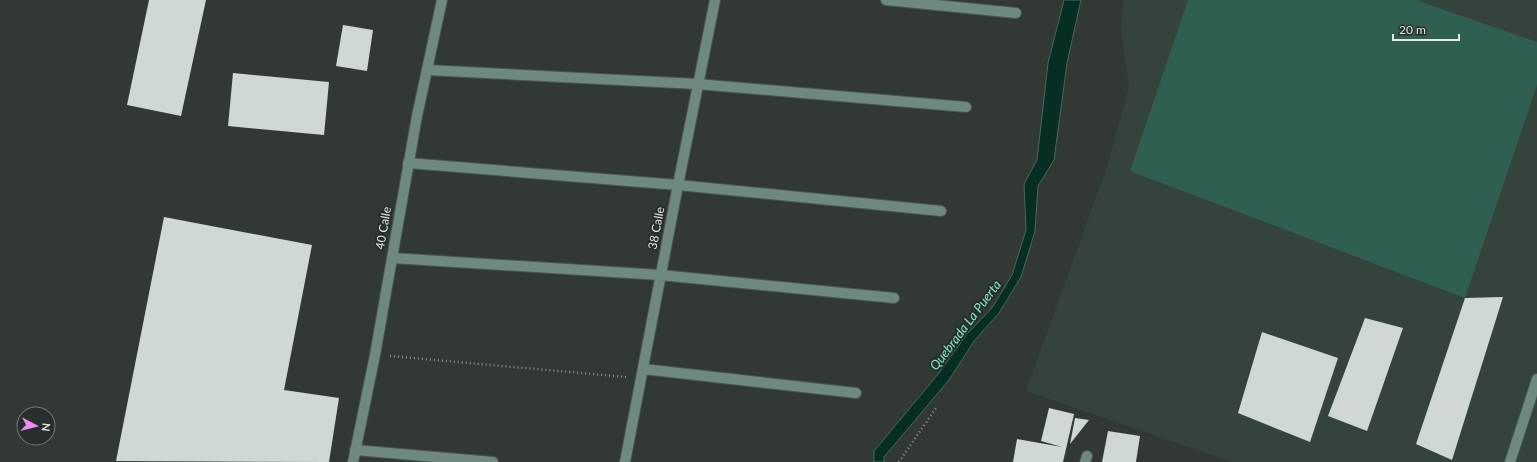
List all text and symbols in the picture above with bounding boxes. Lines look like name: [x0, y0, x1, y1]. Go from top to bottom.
scale bar: [1393, 16, 1459, 42]
text: 20 m: [1399, 22, 1426, 37]
street label: 38 Calle: [645, 205, 667, 251]
street label: 40 Calle: [372, 206, 394, 250]
water label: Quebrada La Puerta: [926, 277, 1004, 373]
north arrow: [16, 406, 56, 446]
text: N: [39, 422, 53, 432]

